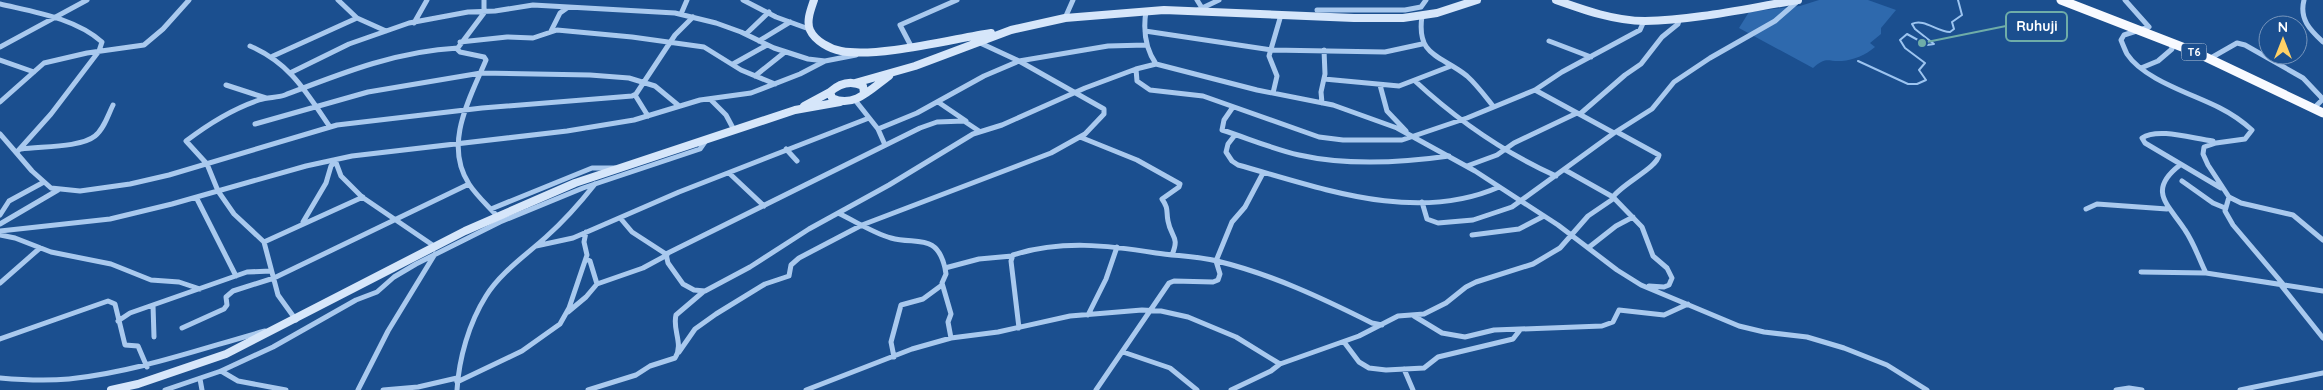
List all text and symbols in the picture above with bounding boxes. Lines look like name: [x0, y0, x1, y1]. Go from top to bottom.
callout: Ruhuji: [2006, 12, 2067, 41]
north arrow: [2258, 15, 2308, 65]
text: Ruhuji: [2016, 17, 2058, 35]
text: N: [2278, 18, 2288, 36]
road number: T6: [2182, 44, 2206, 61]

